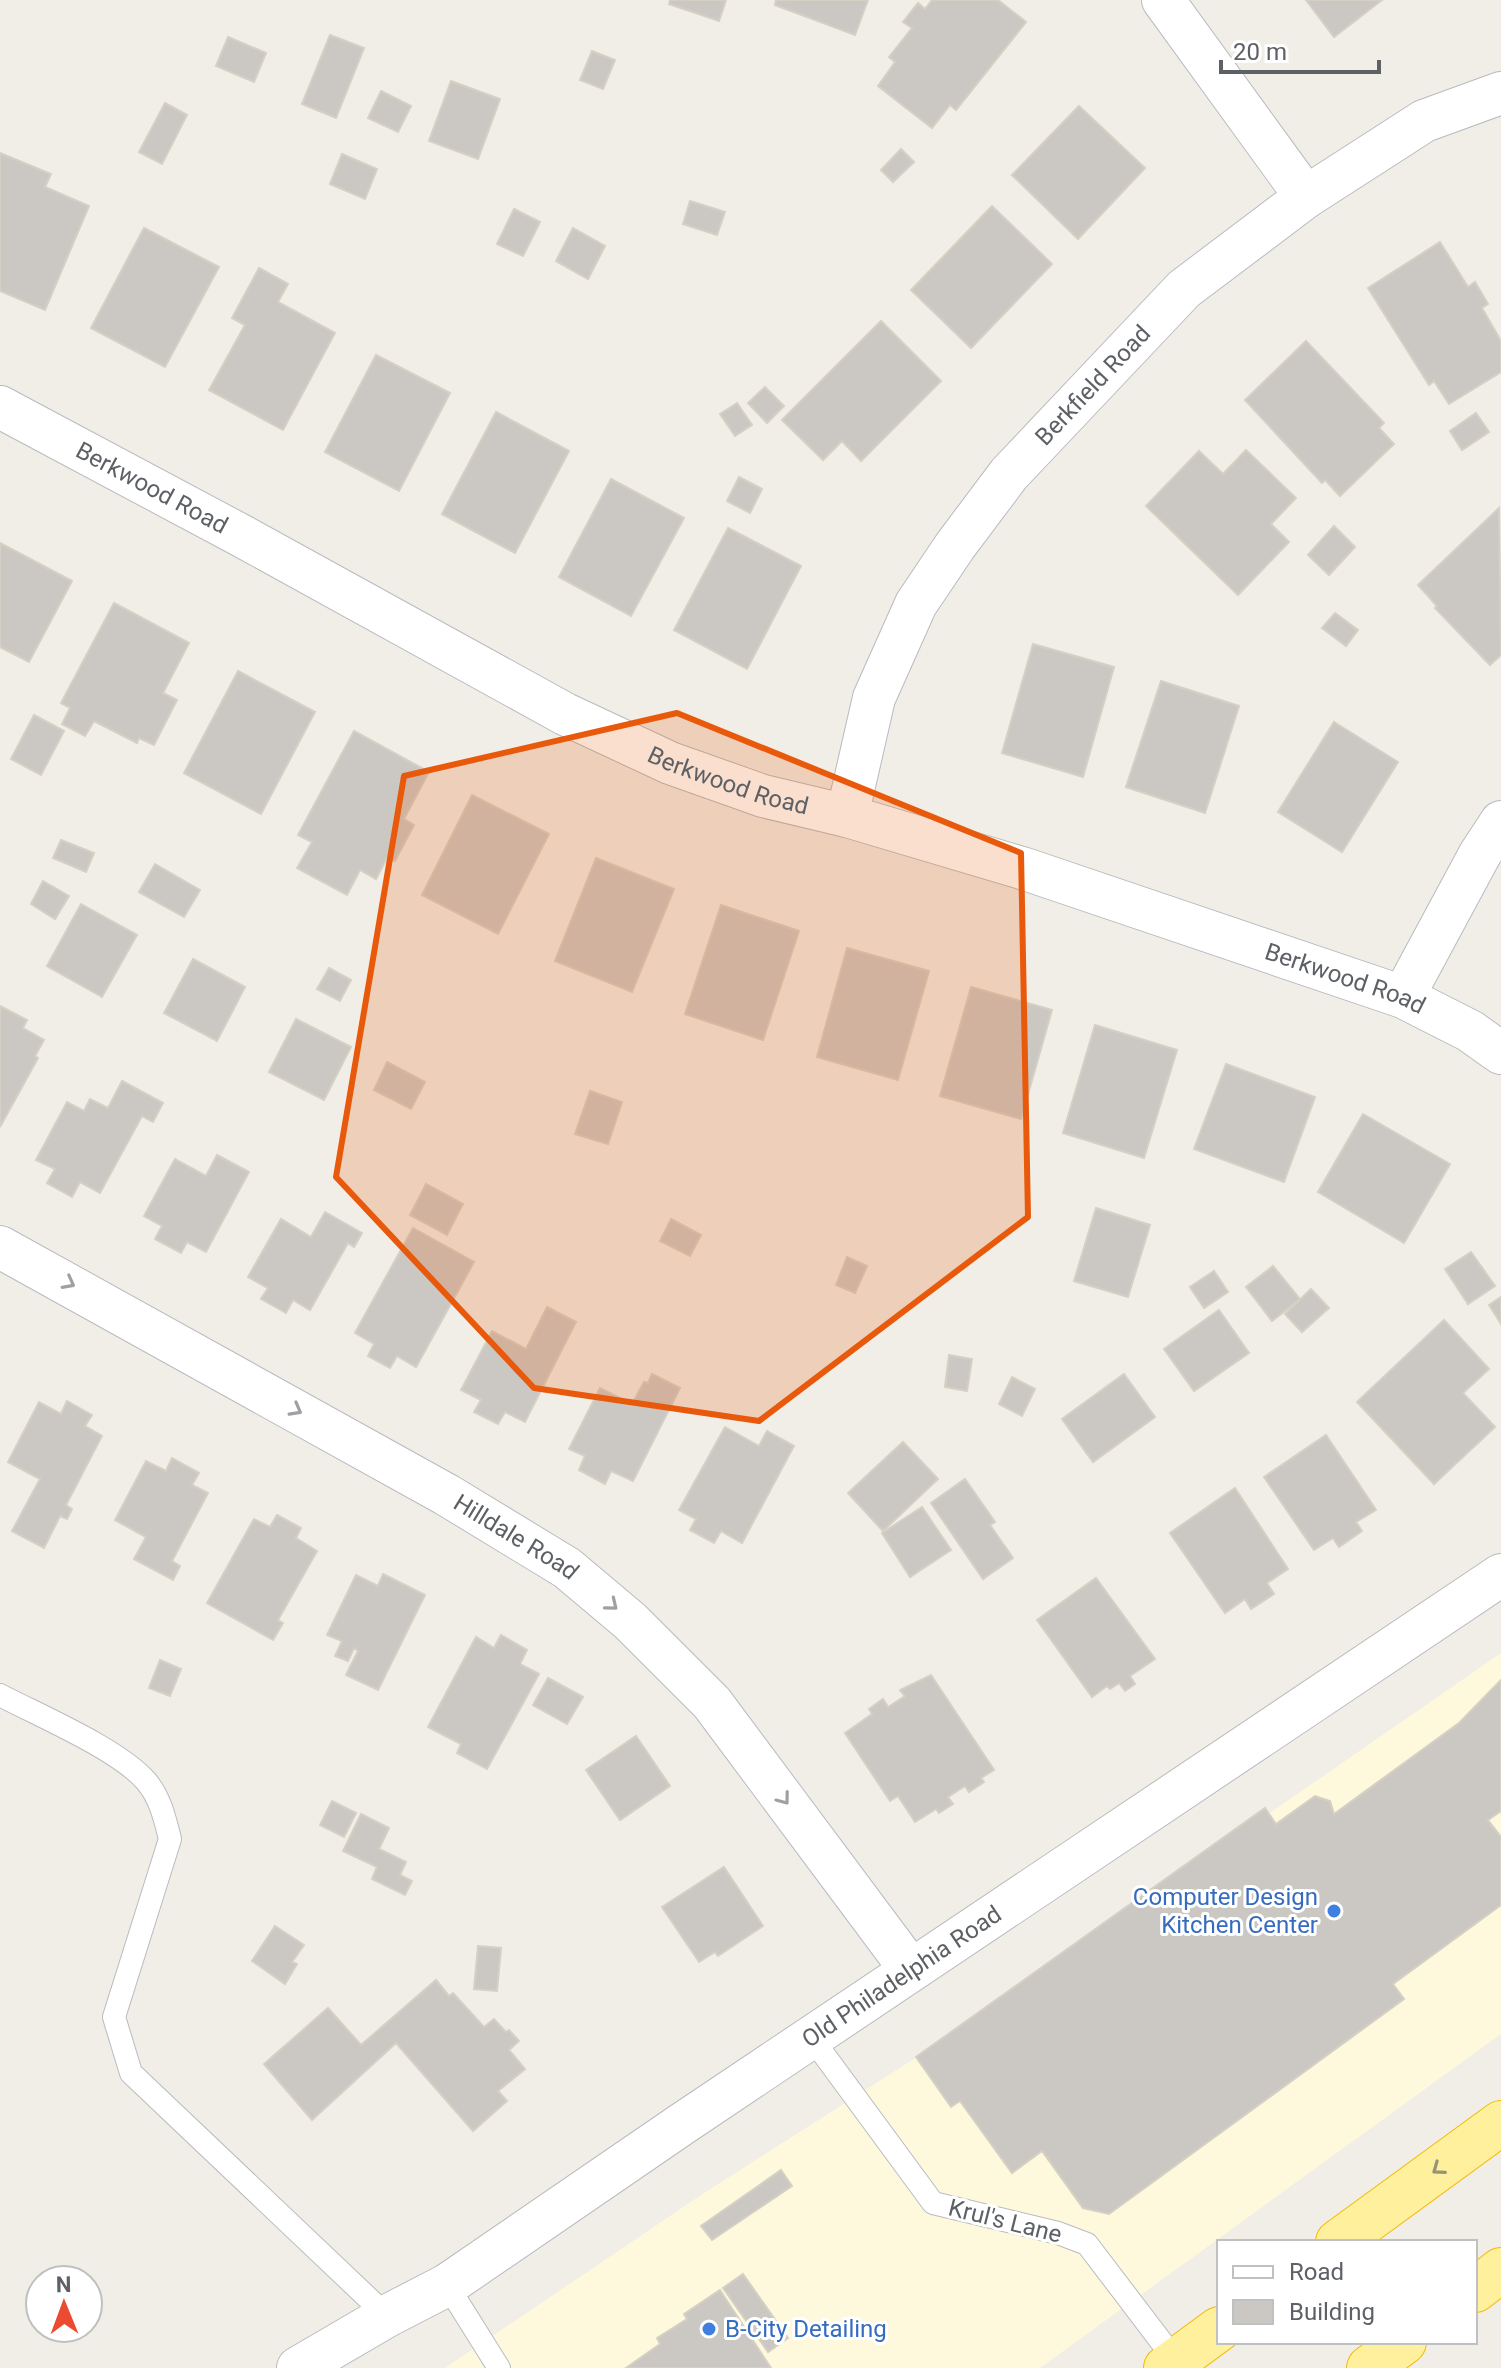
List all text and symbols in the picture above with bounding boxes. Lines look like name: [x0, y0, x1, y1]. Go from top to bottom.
scale bar: [1221, 24, 1379, 74]
text: 20 m: [1233, 38, 1287, 66]
street label: Berkfield Road: [1030, 320, 1156, 451]
street label: Berkwood Road: [71, 436, 233, 540]
street label: Berkwood Road: [643, 741, 811, 820]
street label: Berkwood Road: [1261, 937, 1430, 1020]
one-way arrow: [61, 1274, 75, 1289]
one-way arrow: [287, 1401, 302, 1416]
street label: Hilldale Road: [449, 1488, 584, 1586]
one-way arrow: [602, 1596, 617, 1610]
one-way arrow: [774, 1790, 788, 1805]
place label: Computer Design Kitchen Center: [1133, 1883, 1318, 1939]
street label: Old Philadelphia Road: [797, 1900, 1007, 2053]
marker: Computer Design Kitchen Center: [1325, 1902, 1343, 1920]
one-way arrow: [1432, 2159, 1447, 2173]
street label: Krul's Lane: [945, 2193, 1065, 2249]
legend: [1217, 2240, 1477, 2344]
text: Road: [1289, 2258, 1344, 2286]
north arrow: [24, 2264, 104, 2344]
text: N: [56, 2272, 72, 2297]
text: Building: [1289, 2298, 1375, 2326]
place label: B-City Detailing: [725, 2315, 887, 2343]
marker: B-City Detailing: [700, 2320, 718, 2338]

